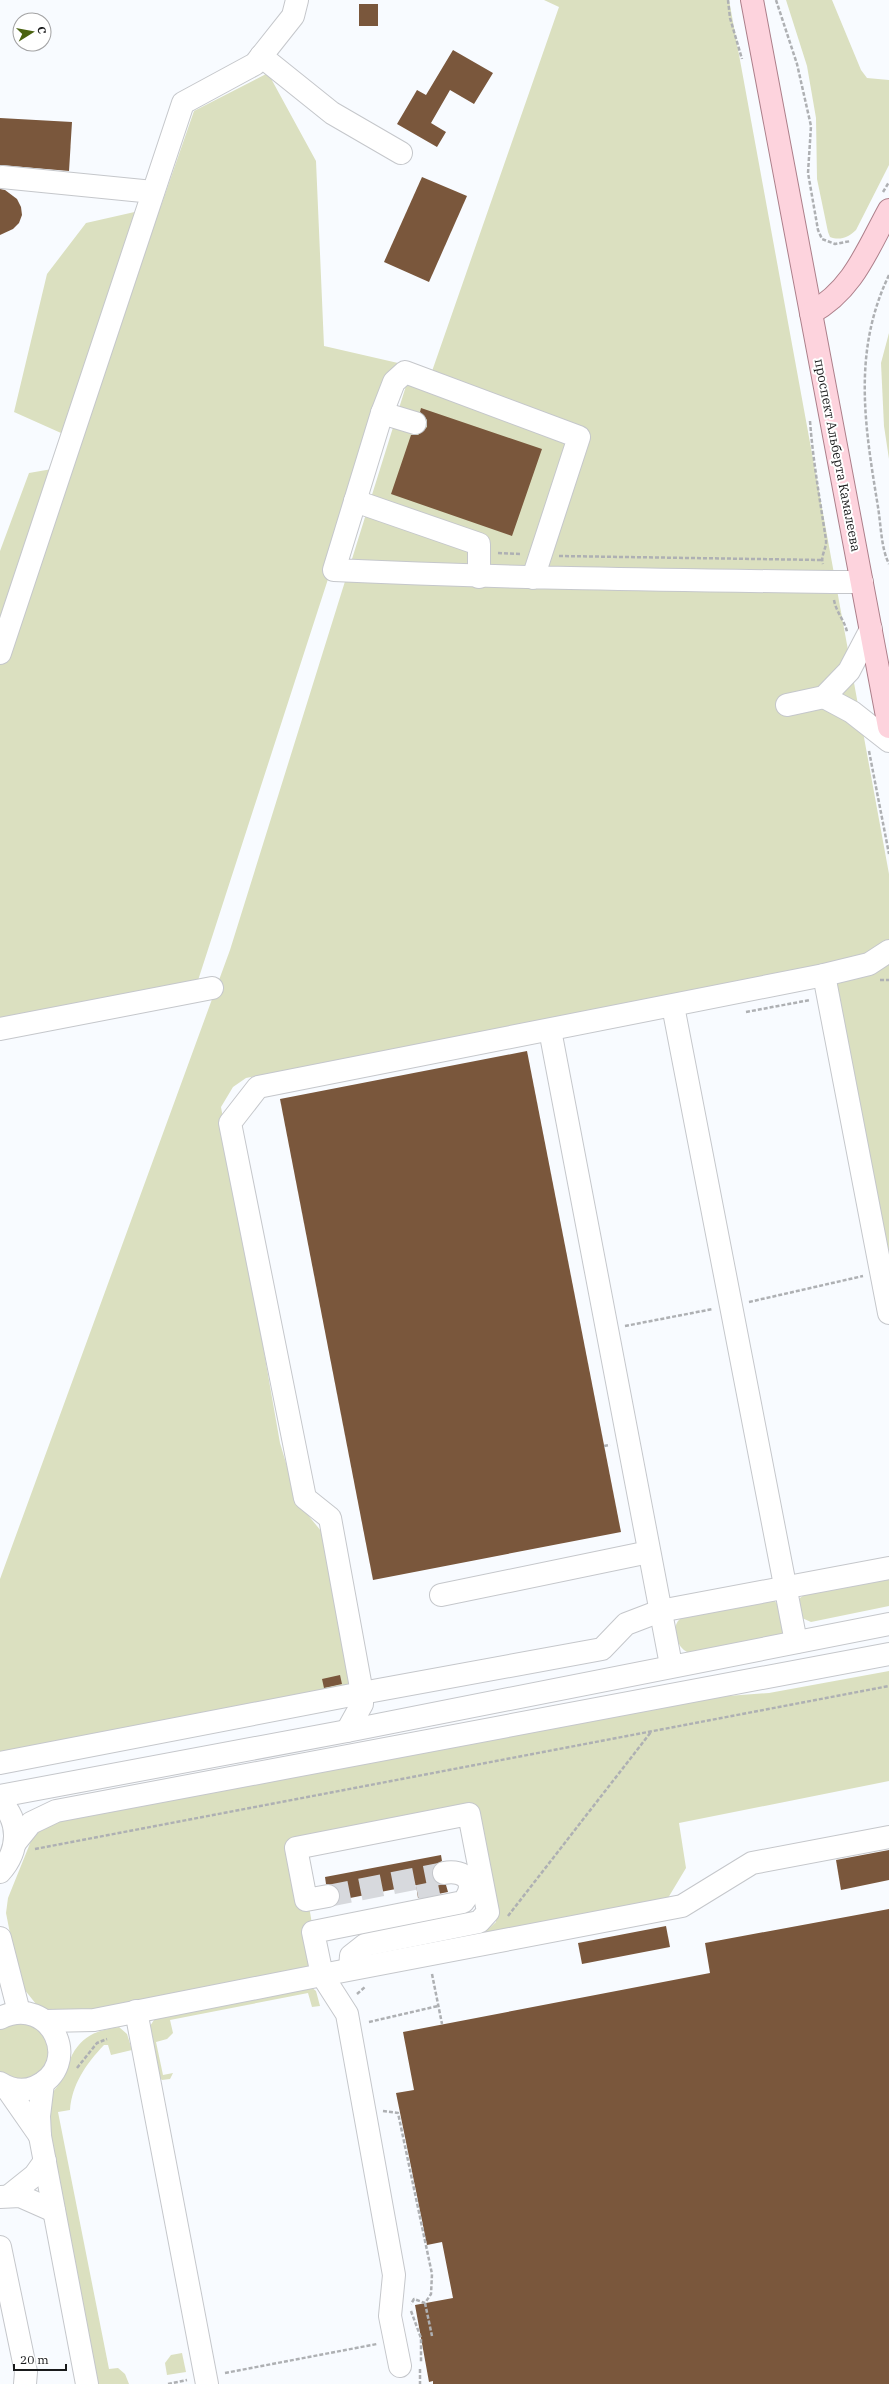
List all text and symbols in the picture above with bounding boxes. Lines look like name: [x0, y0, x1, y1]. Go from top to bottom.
north arrow: [12, 12, 52, 52]
text: С: [34, 25, 49, 35]
street label: проспект Альберта Камалеева: [810, 357, 865, 553]
scale bar: [14, 2346, 66, 2372]
text: 20 m: [20, 2352, 49, 2367]

